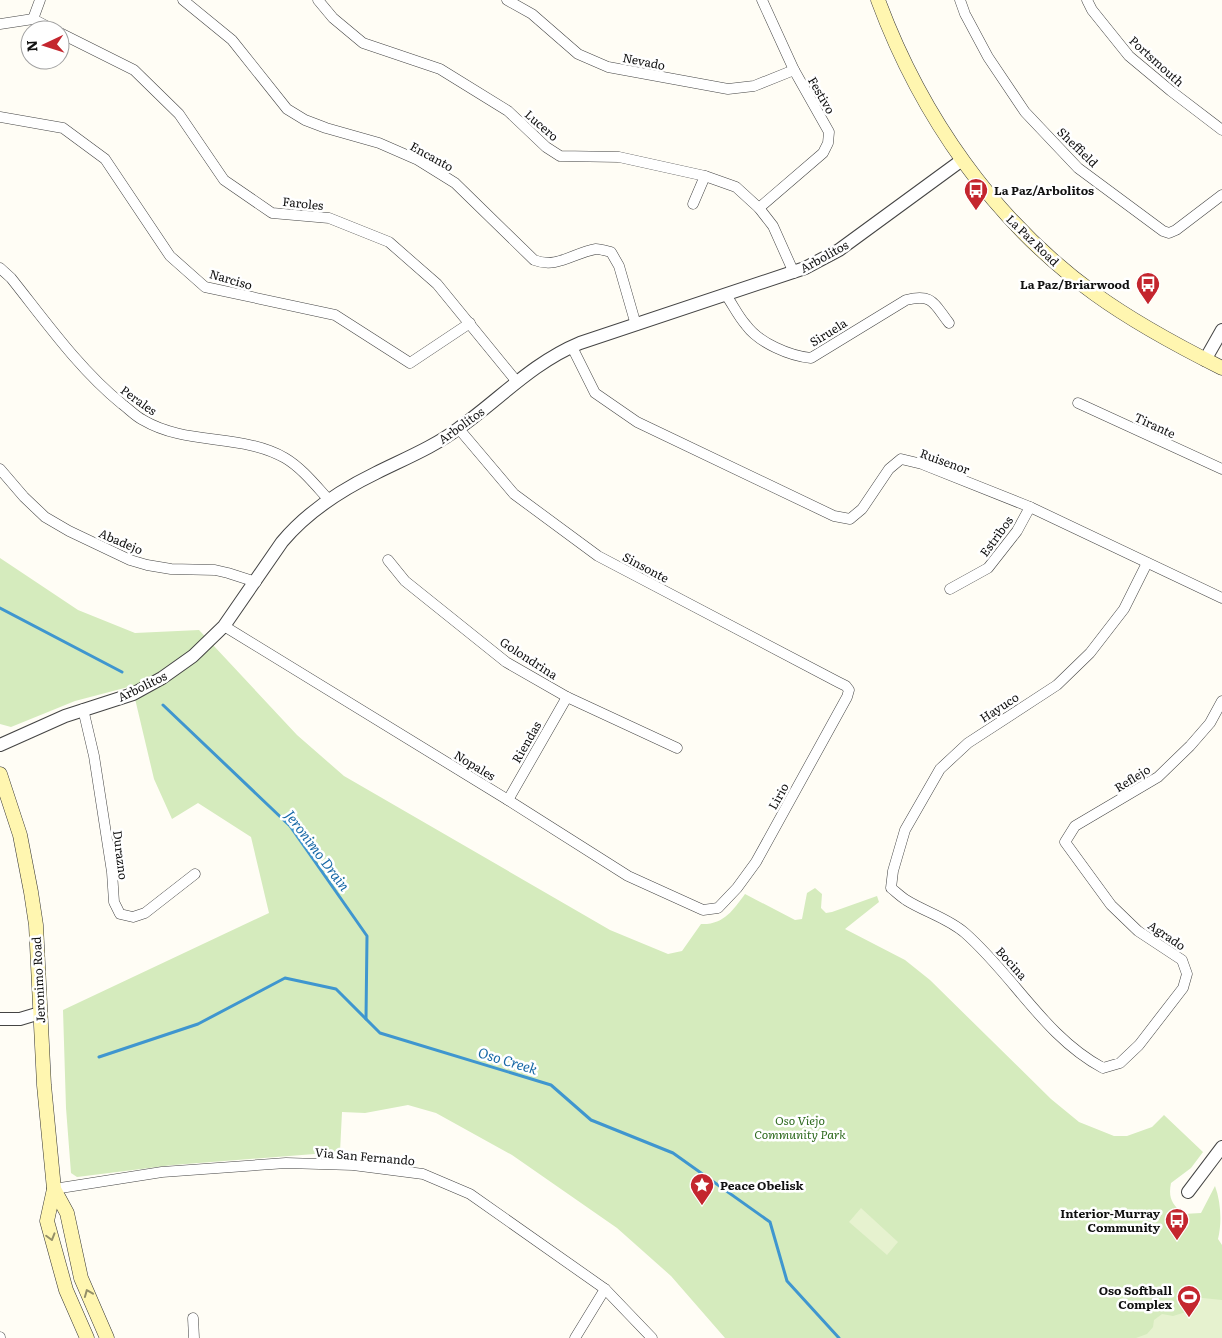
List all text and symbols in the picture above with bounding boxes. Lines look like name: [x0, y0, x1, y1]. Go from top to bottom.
north arrow: [20, 20, 70, 70]
street label: Portsmouth: [1126, 31, 1188, 91]
text: N: [21, 39, 41, 53]
street label: Nevado: [621, 48, 667, 74]
street label: Festivo: [804, 73, 840, 117]
street label: Lucero: [521, 105, 563, 145]
street label: Sheffield: [1054, 123, 1103, 171]
street label: Encanto: [407, 137, 457, 175]
bus stop icon: La Paz/Arbolitos: [963, 177, 989, 211]
place label: La Paz/Arbolitos: [994, 181, 1094, 199]
street label: Faroles: [282, 192, 325, 214]
street label: La Paz Road: [1002, 210, 1064, 270]
street label: Arbolitos: [797, 235, 852, 277]
street label: Narciso: [207, 264, 255, 294]
bus stop icon: La Paz/Briarwood: [1135, 271, 1161, 305]
place label: La Paz/Briarwood: [1020, 275, 1130, 293]
street label: Siruela: [806, 313, 851, 350]
street label: Perales: [117, 381, 161, 420]
street label: Arbolitos: [434, 402, 488, 448]
street label: Tirante: [1132, 408, 1178, 442]
street label: Ruisenor: [918, 444, 973, 478]
street label: Estribos: [975, 511, 1017, 560]
street label: Abadejo: [96, 524, 146, 558]
street label: Sinsonte: [620, 547, 672, 587]
street label: Golondrina: [496, 633, 562, 684]
street label: Arbolitos: [114, 666, 170, 706]
street label: Hayuco: [976, 688, 1022, 726]
street label: Riendas: [507, 717, 546, 766]
street label: Nopales: [451, 746, 500, 785]
street label: Reflejo: [1111, 760, 1153, 796]
street label: Lirio: [763, 779, 793, 813]
water label: Jeronimo Drain: [281, 805, 355, 895]
street label: Durazno: [109, 829, 133, 881]
street label: Agrado: [1145, 916, 1189, 954]
street label: Jeronimo Road: [27, 936, 49, 1024]
street label: Bocina: [992, 942, 1032, 984]
water label: Oso Creek: [476, 1041, 541, 1079]
park label: Oso Viejo Community Park: [754, 1111, 846, 1143]
street label: Via San Fernando: [314, 1143, 416, 1169]
place icon: Peace Obelisk: [689, 1172, 715, 1206]
place label: Peace Obelisk: [720, 1176, 805, 1194]
place label: Interior-Murray Community: [1060, 1204, 1161, 1236]
bus stop icon: Interior-Murray Community: [1164, 1207, 1190, 1241]
one-way arrow: [45, 1232, 56, 1241]
place label: Oso Softball Complex: [1099, 1281, 1173, 1313]
sports icon: Oso Softball Complex: [1176, 1284, 1202, 1318]
one-way arrow: [83, 1289, 94, 1298]

